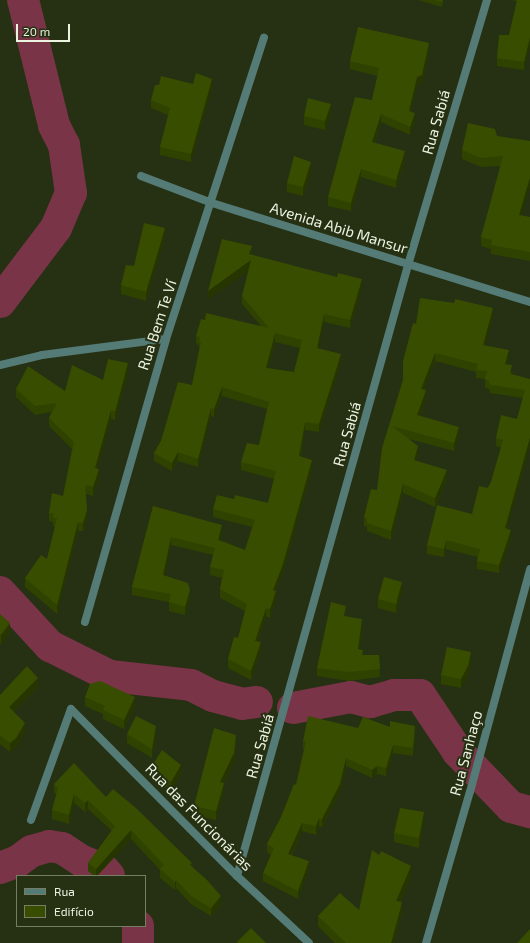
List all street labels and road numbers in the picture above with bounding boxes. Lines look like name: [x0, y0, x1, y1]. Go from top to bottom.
street label: Rua Sabiá: [418, 88, 454, 156]
street label: Avenida Abib Mansur: [268, 198, 410, 258]
street label: Rua Bem Te Ví: [134, 277, 180, 373]
street label: Rua Sabiá: [329, 400, 365, 468]
street label: Rua Sanhaço: [446, 708, 486, 798]
street label: Rua Sabiá: [242, 712, 278, 780]
street label: Rua das Funcionárias: [142, 760, 256, 874]

